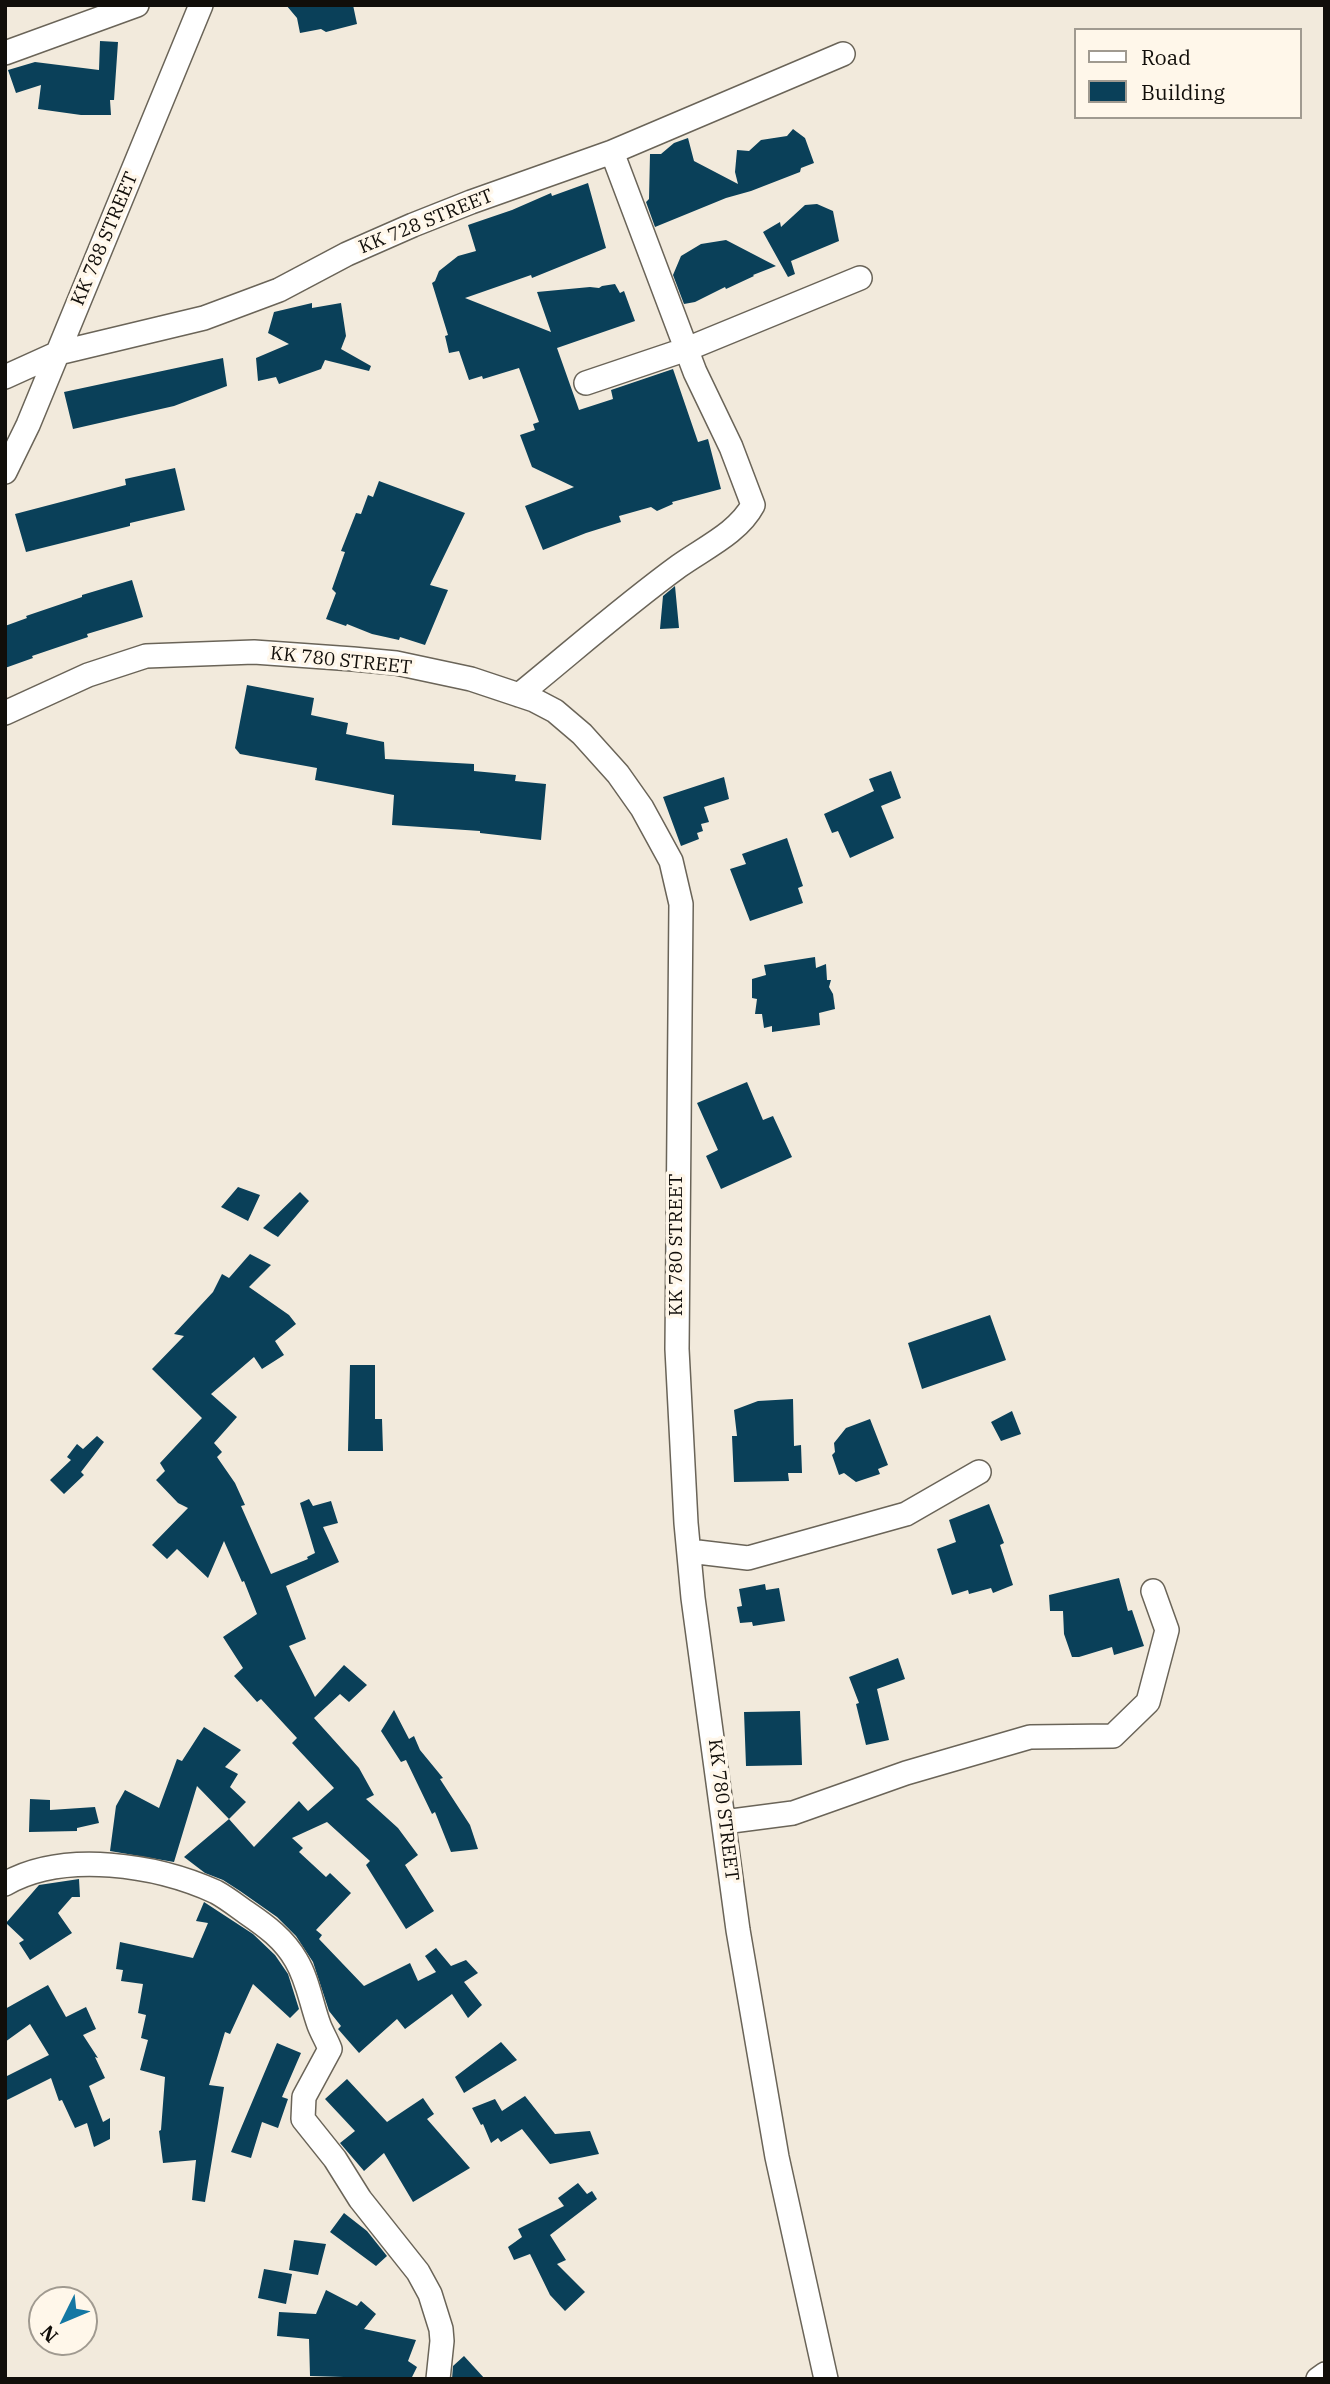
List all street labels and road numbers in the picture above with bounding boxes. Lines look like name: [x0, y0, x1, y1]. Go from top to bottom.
street label: KK 788 STREET: [67, 169, 143, 309]
street label: KK 728 STREET: [356, 185, 496, 259]
street label: KK 780 STREET: [269, 642, 413, 680]
street label: KK 780 STREET: [666, 1174, 688, 1316]
street label: KK 780 STREET: [703, 1738, 743, 1882]

